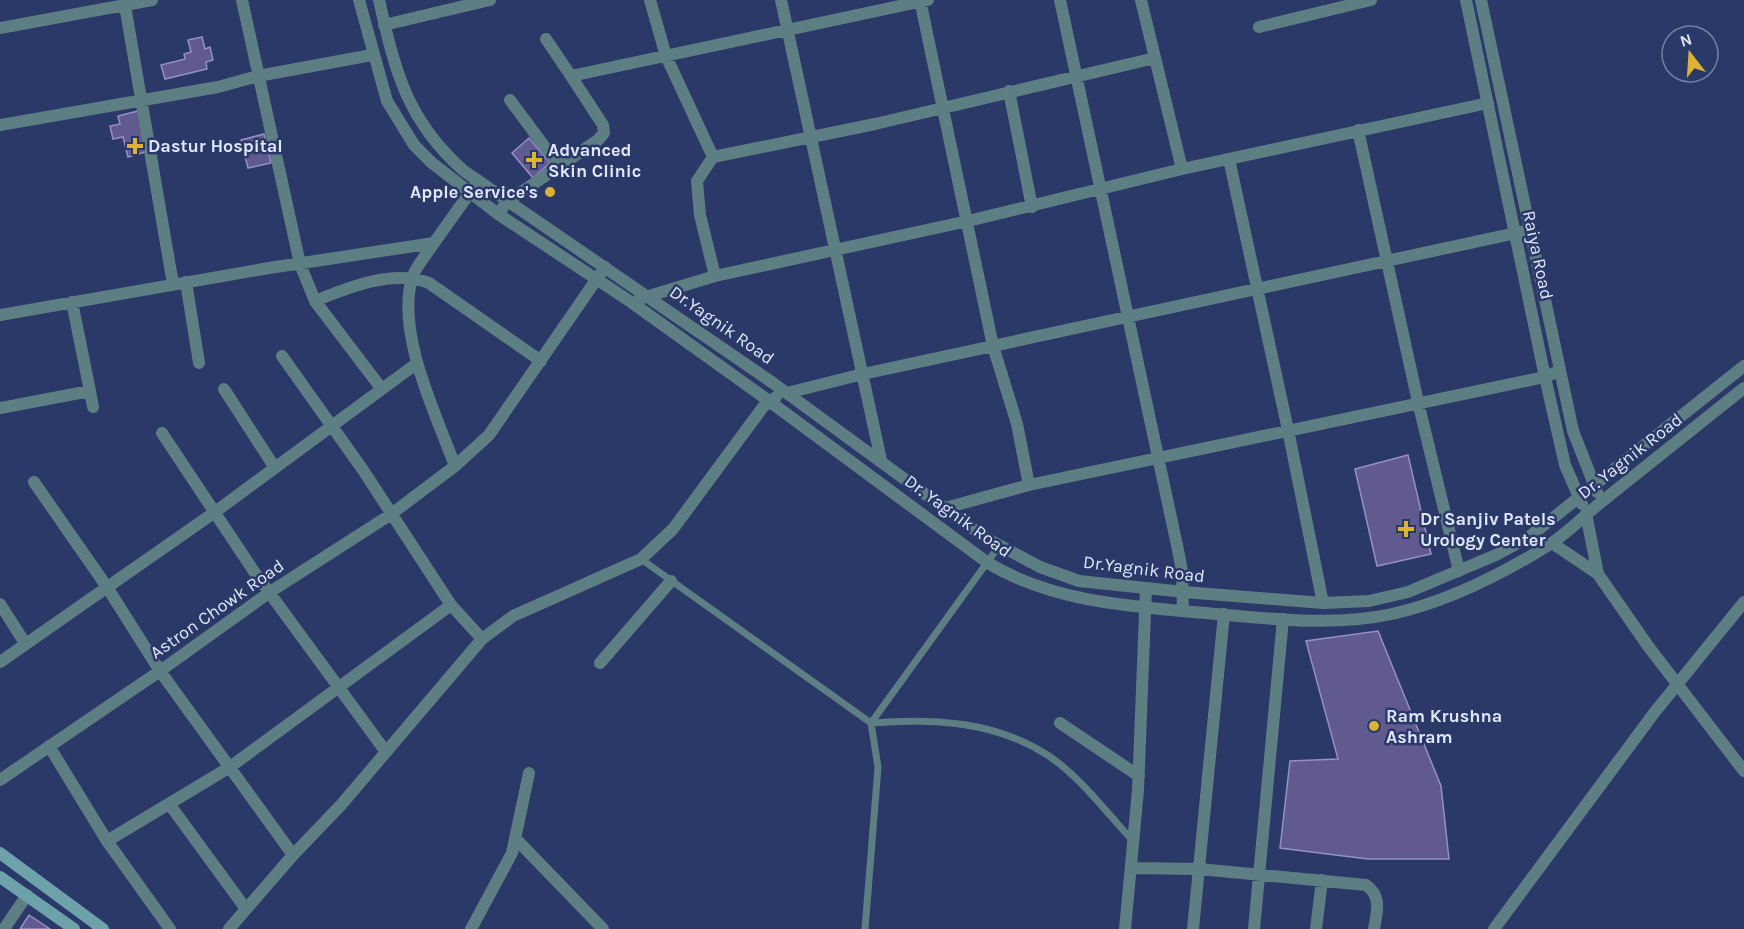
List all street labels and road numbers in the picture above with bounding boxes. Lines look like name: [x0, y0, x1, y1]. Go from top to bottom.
street label: Raiya Road: [1518, 209, 1558, 301]
street label: Dr.Yagnik Road: [666, 281, 778, 369]
street label: Dr. Yagnik Road: [1573, 408, 1687, 504]
street label: Dr. Yagnik Road: [900, 470, 1016, 562]
street label: Dr.Yagnik Road: [1082, 551, 1206, 587]
street label: Astron Chowk Road: [146, 554, 288, 664]

